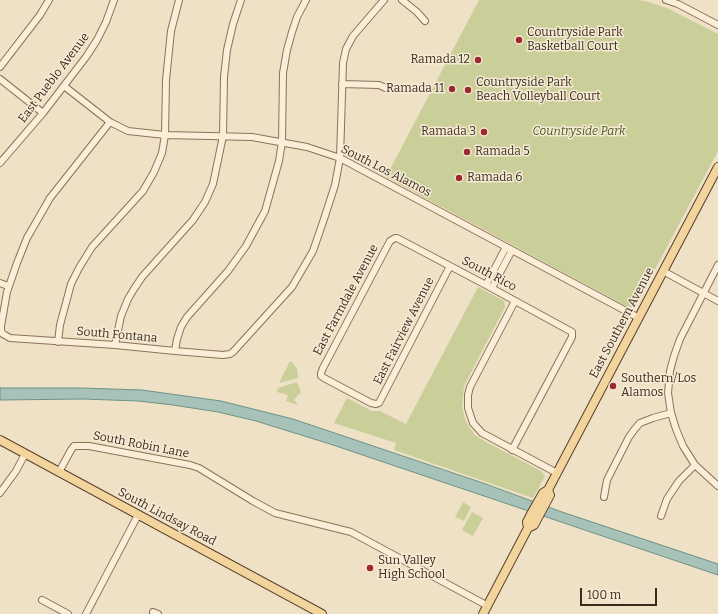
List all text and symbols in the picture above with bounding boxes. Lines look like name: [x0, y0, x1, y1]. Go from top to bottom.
place label: Countryside Park Basketball Court: [527, 26, 623, 54]
street label: East Pueblo Avenue: [15, 30, 93, 126]
marker: Countryside Park Basketball Court: [514, 35, 524, 45]
place label: Ramada 12: [410, 53, 470, 67]
marker: Ramada 12: [473, 55, 483, 65]
place label: Countryside Park Beach Volleyball Court: [476, 76, 601, 104]
place label: Ramada 11: [386, 82, 444, 96]
marker: Ramada 11: [447, 84, 457, 94]
marker: Countryside Park Beach Volleyball Court: [463, 85, 473, 95]
place label: Ramada 3: [421, 125, 476, 139]
park label: Countryside Park: [533, 125, 625, 139]
marker: Ramada 3: [479, 127, 489, 137]
street label: South Los Alamos: [339, 142, 433, 200]
place label: Ramada 5: [475, 145, 530, 159]
marker: Ramada 5: [462, 147, 472, 157]
place label: Ramada 6: [467, 171, 522, 185]
marker: Ramada 6: [454, 173, 464, 183]
street label: East Farmdale Avenue: [311, 242, 381, 358]
street label: South Rico: [459, 254, 519, 294]
street label: East Southern Avenue: [587, 265, 657, 381]
street label: East Fairview Avenue: [371, 275, 437, 387]
street label: South Fontana: [76, 324, 158, 346]
place label: Southern/Los Alamos: [621, 372, 696, 400]
marker: Southern/Los Alamos: [608, 381, 618, 391]
street label: South Robin Lane: [92, 429, 190, 461]
street label: South Lindsay Road: [115, 485, 219, 549]
place label: Sun Valley High School: [378, 554, 445, 582]
marker: Sun Valley High School: [365, 563, 375, 573]
scale bar: [582, 580, 659, 606]
text: 100 m: [587, 588, 621, 602]

